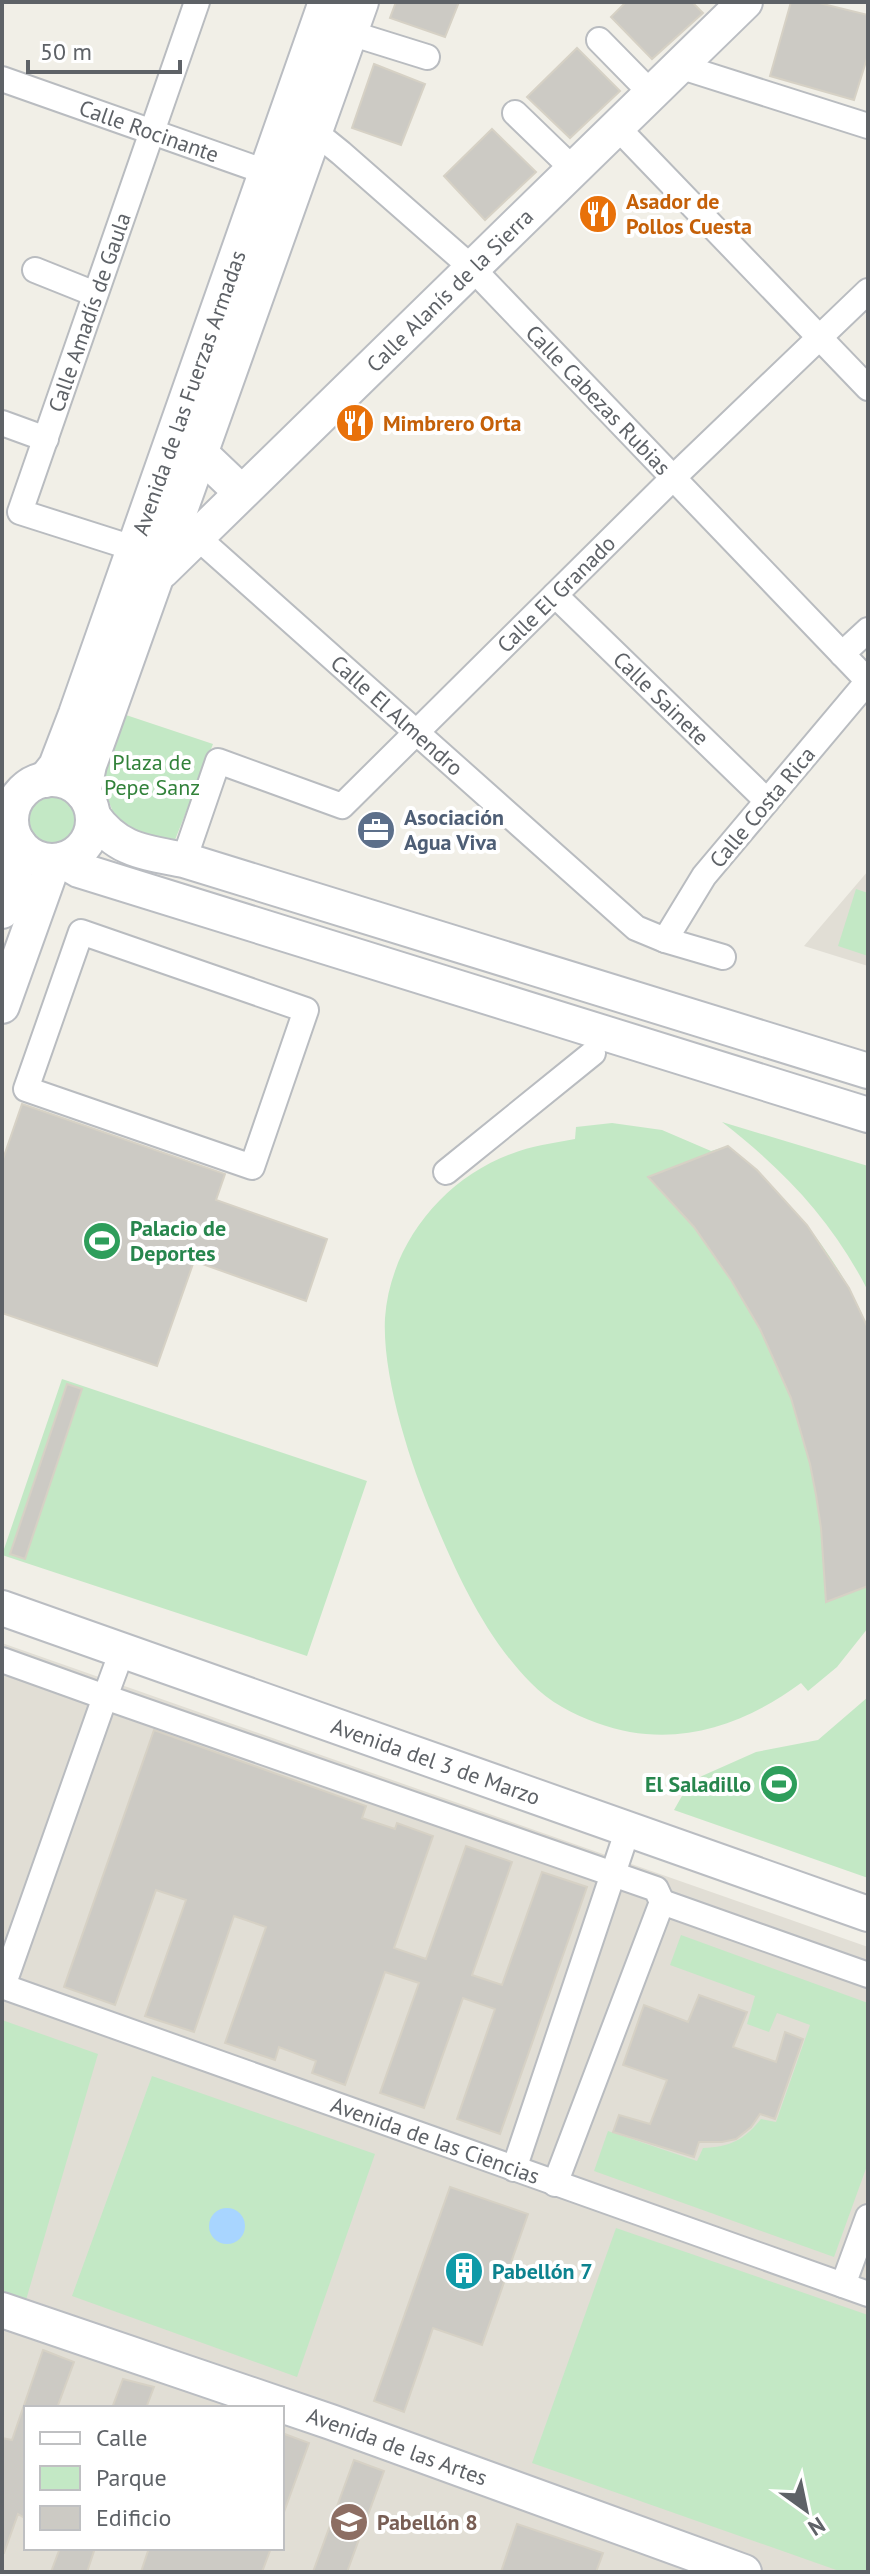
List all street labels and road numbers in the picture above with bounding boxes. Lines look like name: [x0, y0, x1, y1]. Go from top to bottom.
street label: Calle Rocinante: [76, 93, 223, 168]
street label: Calle Alanís de la Sierra: [360, 202, 539, 378]
street label: Calle Amadís de Gaula: [42, 209, 137, 416]
street label: Avenida de las Fuerzas Armadas: [126, 247, 252, 539]
street label: Calle Cabezas Rubias: [520, 319, 677, 481]
street label: Calle El Granado: [491, 529, 621, 659]
street label: Calle Sainete: [607, 645, 715, 751]
street label: Calle El Almendro: [325, 649, 469, 782]
street label: Calle Costa Rica: [703, 741, 821, 873]
street label: Avenida del 3 de Marzo: [328, 1711, 544, 1811]
street label: Avenida de las Ciencias: [327, 2090, 543, 2190]
street label: Avenida de las Artes: [303, 2401, 491, 2492]

